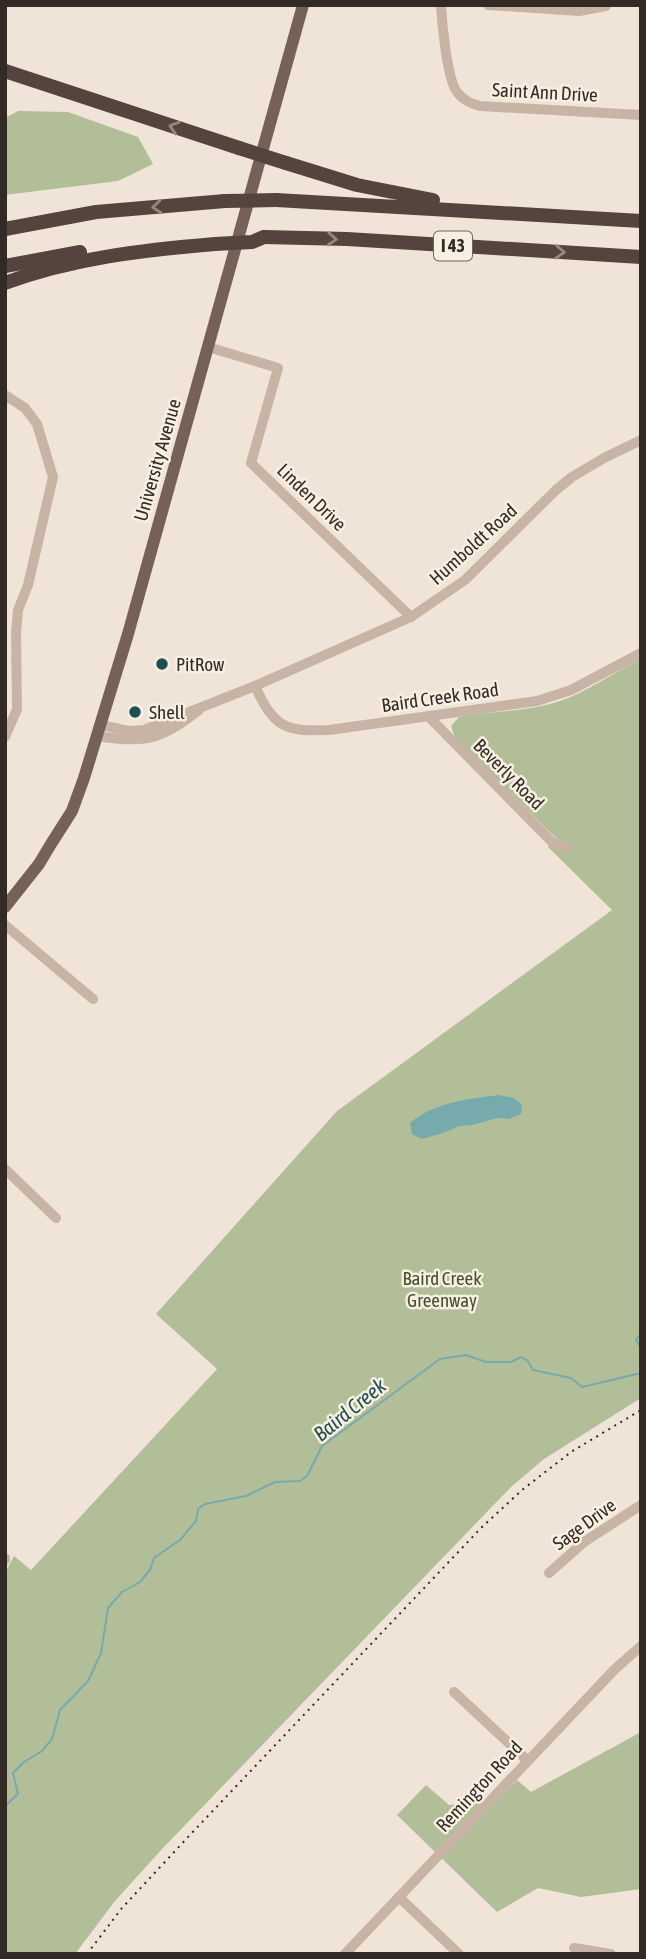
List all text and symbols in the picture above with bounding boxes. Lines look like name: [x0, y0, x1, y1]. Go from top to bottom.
street label: Saint Ann Drive: [492, 78, 598, 106]
one-way arrow: [169, 120, 181, 135]
one-way arrow: [151, 199, 162, 214]
one-way arrow: [327, 231, 338, 246]
road number: I 43: [434, 232, 472, 260]
one-way arrow: [554, 245, 565, 260]
street label: University Avenue: [129, 396, 185, 524]
street label: Linden Drive: [273, 459, 351, 535]
street label: Humboldt Road: [425, 499, 521, 589]
place label: PitRow: [176, 653, 225, 675]
marker: PitRow: [154, 656, 170, 672]
street label: Baird Creek Road: [380, 678, 500, 716]
place label: Shell: [149, 701, 185, 723]
marker: Shell: [127, 704, 143, 720]
street label: Beverly Road: [469, 734, 549, 814]
park label: Baird Creek Greenway: [402, 1267, 482, 1311]
water label: Baird Creek: [308, 1372, 391, 1446]
street label: Sage Drive: [548, 1494, 620, 1554]
street label: Remington Road: [431, 1736, 527, 1836]

